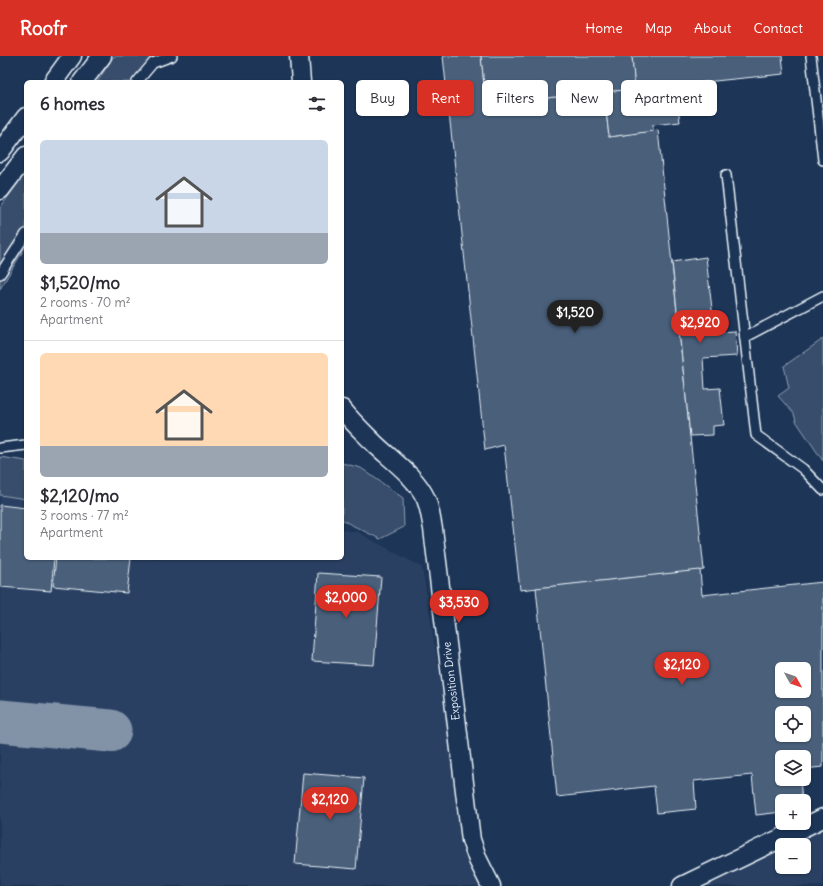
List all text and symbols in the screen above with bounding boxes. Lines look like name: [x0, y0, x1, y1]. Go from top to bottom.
text: Roofr: [20, 16, 67, 40]
text: Home: [585, 19, 623, 37]
text: Map: [645, 19, 672, 37]
text: About: [694, 19, 732, 37]
text: Contact: [754, 19, 803, 37]
chip: Buy: [356, 80, 409, 116]
chip: Rent: [417, 80, 474, 116]
chip: Filters: [482, 80, 548, 116]
chip: New: [556, 80, 613, 116]
chip: Apartment: [621, 80, 717, 116]
text: 6 homes: [40, 93, 105, 115]
icon: filters: [306, 93, 328, 115]
icon: home: [148, 166, 220, 238]
text: $1,520/mo: [40, 272, 120, 294]
text: 2 rooms · 70 m²: [40, 294, 131, 311]
pin: $1,520: [542, 300, 608, 334]
text: $1,520: [556, 304, 594, 321]
pin: $2,920: [667, 310, 733, 344]
text: Apartment: [40, 311, 103, 328]
text: $2,920: [680, 314, 720, 331]
icon: home: [148, 379, 220, 451]
text: $2,120/mo: [40, 485, 119, 507]
text: 3 rooms · 77 m²: [40, 507, 129, 524]
text: Apartment: [40, 524, 103, 541]
pin: $2,000: [313, 585, 379, 619]
text: $2,000: [325, 589, 367, 606]
pin: $3,530: [426, 590, 492, 624]
text: $3,530: [439, 594, 479, 611]
street label: Exposition Drive: [439, 641, 463, 721]
pin: $2,120: [649, 652, 715, 686]
text: $2,120: [663, 656, 701, 673]
north arrow: [775, 662, 811, 698]
map controls: [775, 662, 811, 874]
button: locate: [775, 706, 811, 742]
button: layers: [775, 750, 811, 786]
pin: $2,120: [297, 787, 363, 821]
text: $2,120: [311, 791, 349, 808]
button: +: [775, 794, 811, 830]
button: −: [775, 838, 811, 874]

